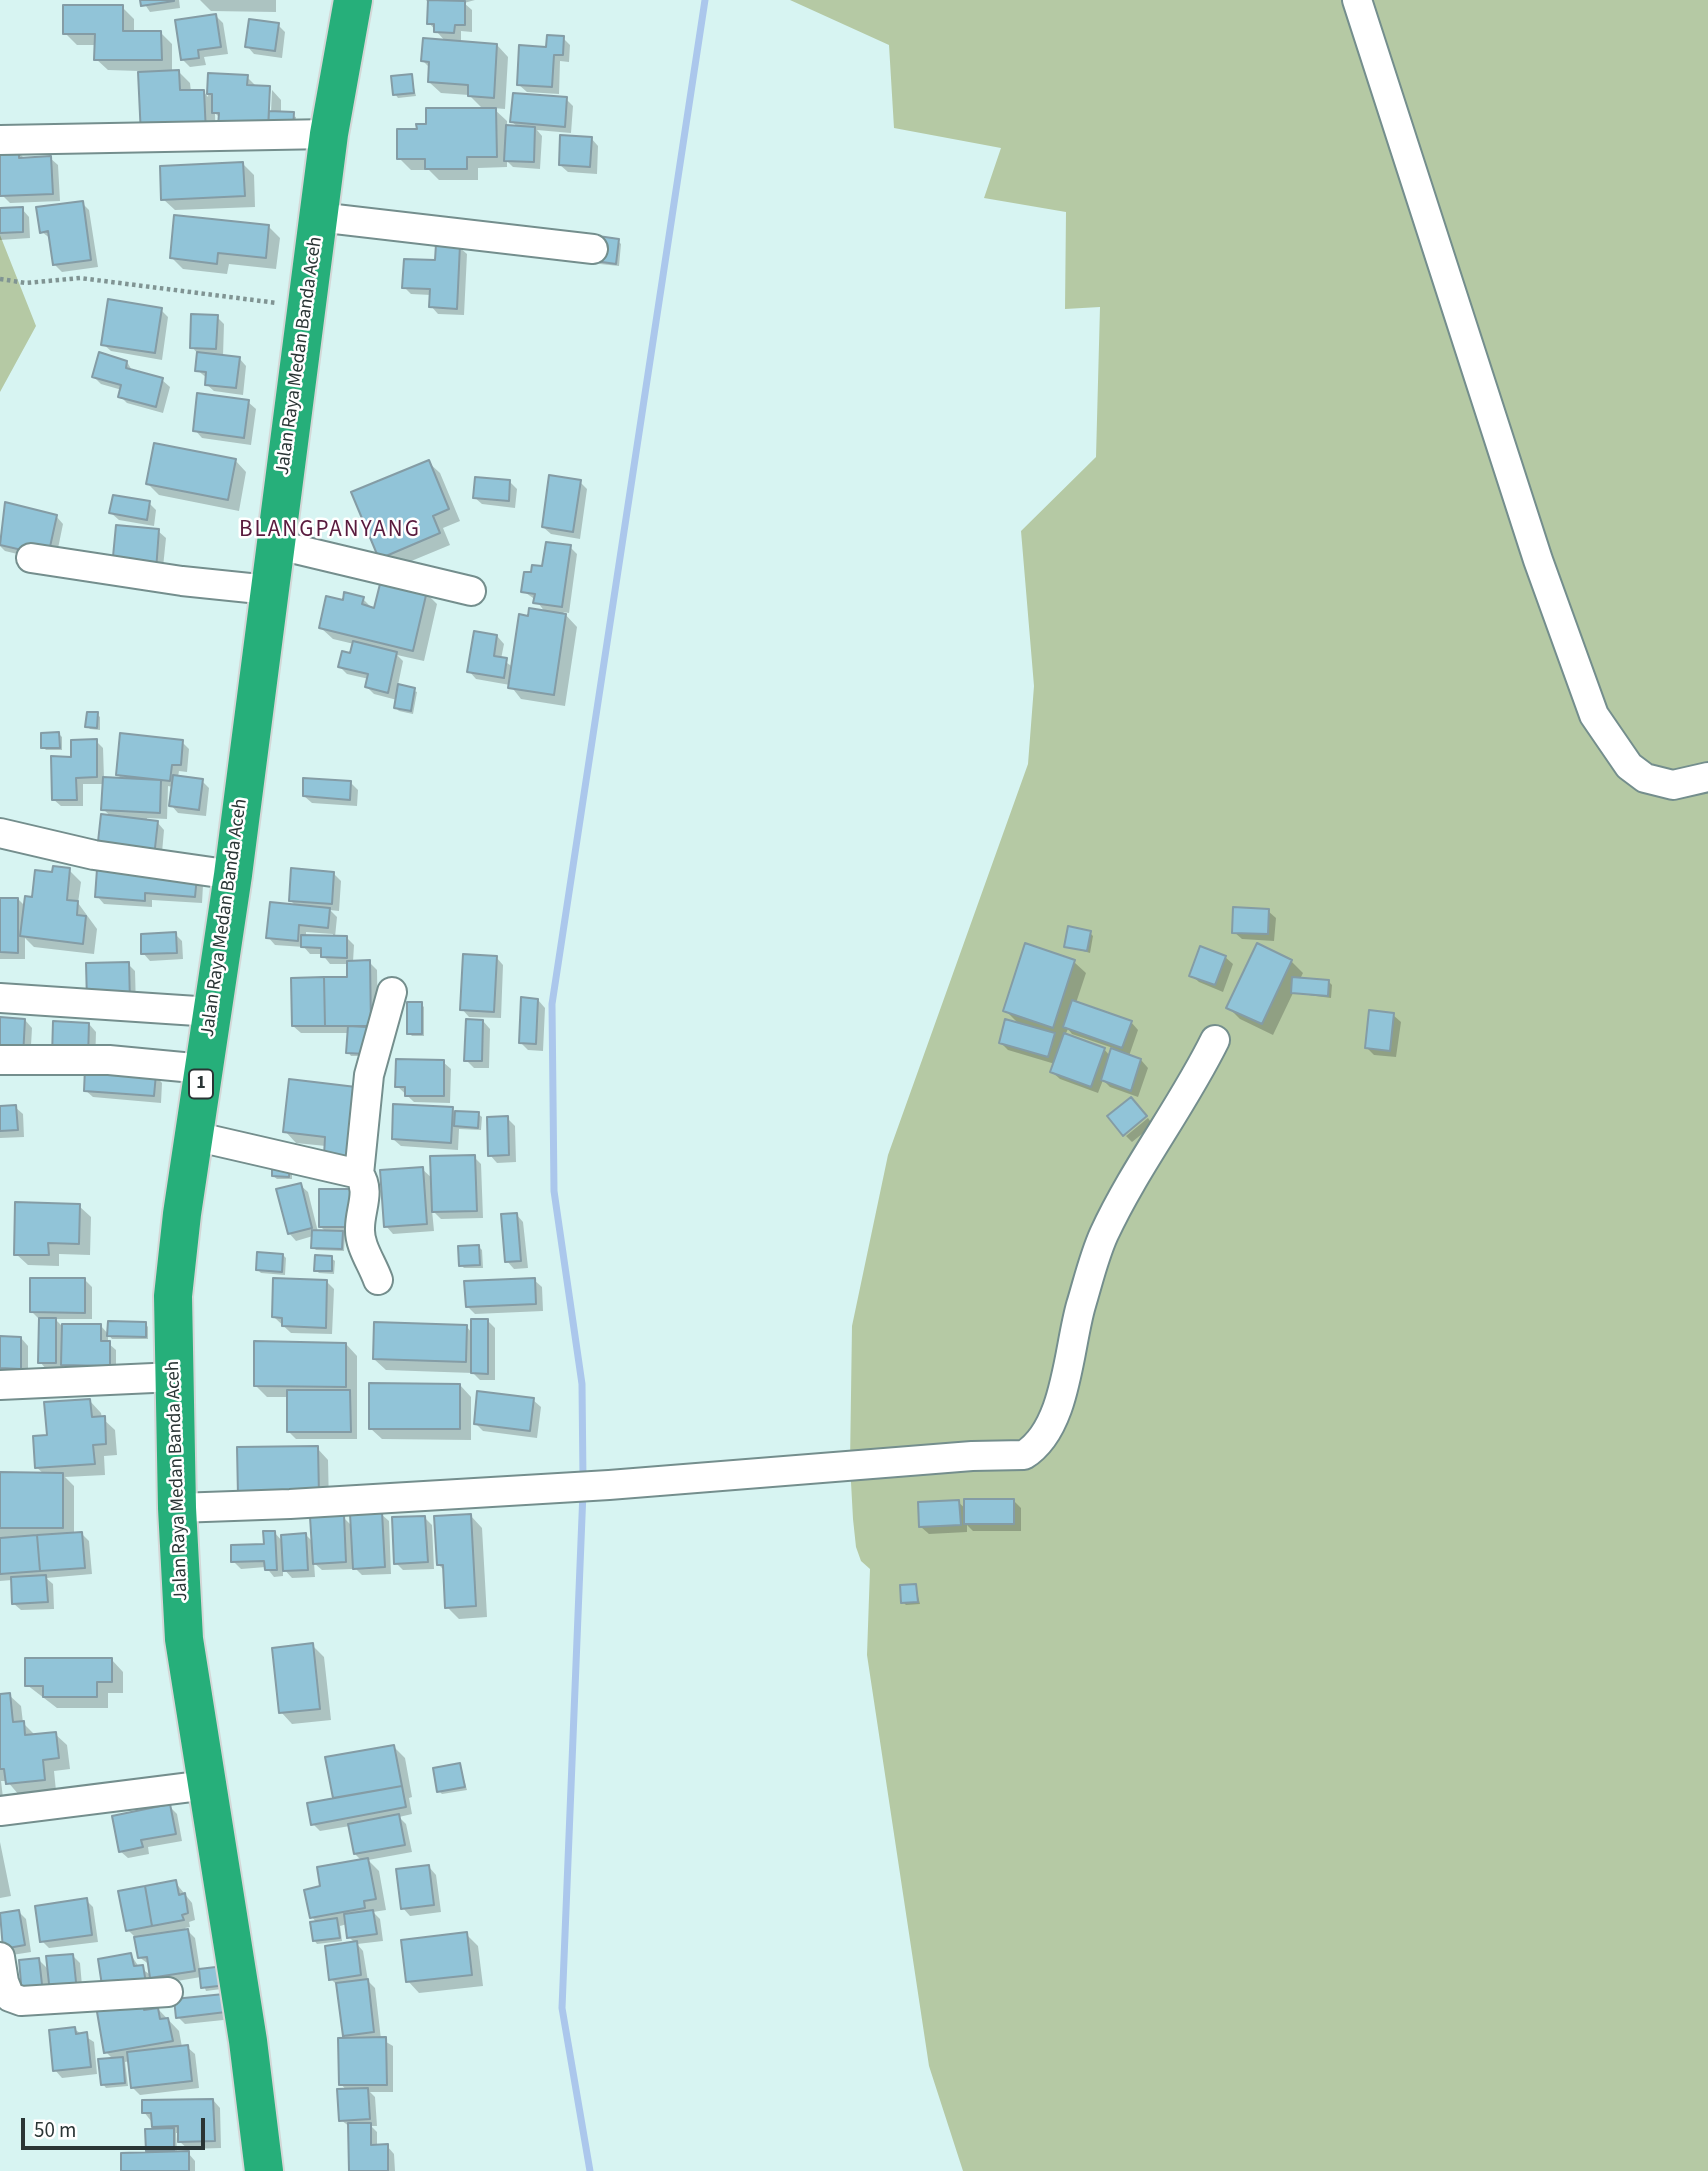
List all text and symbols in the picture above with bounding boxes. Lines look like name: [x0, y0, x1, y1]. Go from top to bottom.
street label: Jalan Raya Medan Banda Aceh: [272, 235, 328, 477]
district label: BLANGPANYANG: [241, 517, 419, 545]
street label: Jalan Raya Medan Banda Aceh: [197, 797, 253, 1039]
road number: 1: [189, 1070, 213, 1098]
street label: Jalan Raya Medan Banda Aceh: [162, 1360, 194, 1602]
scale bar: [24, 2104, 208, 2148]
text: 50 m: [34, 2115, 76, 2145]

